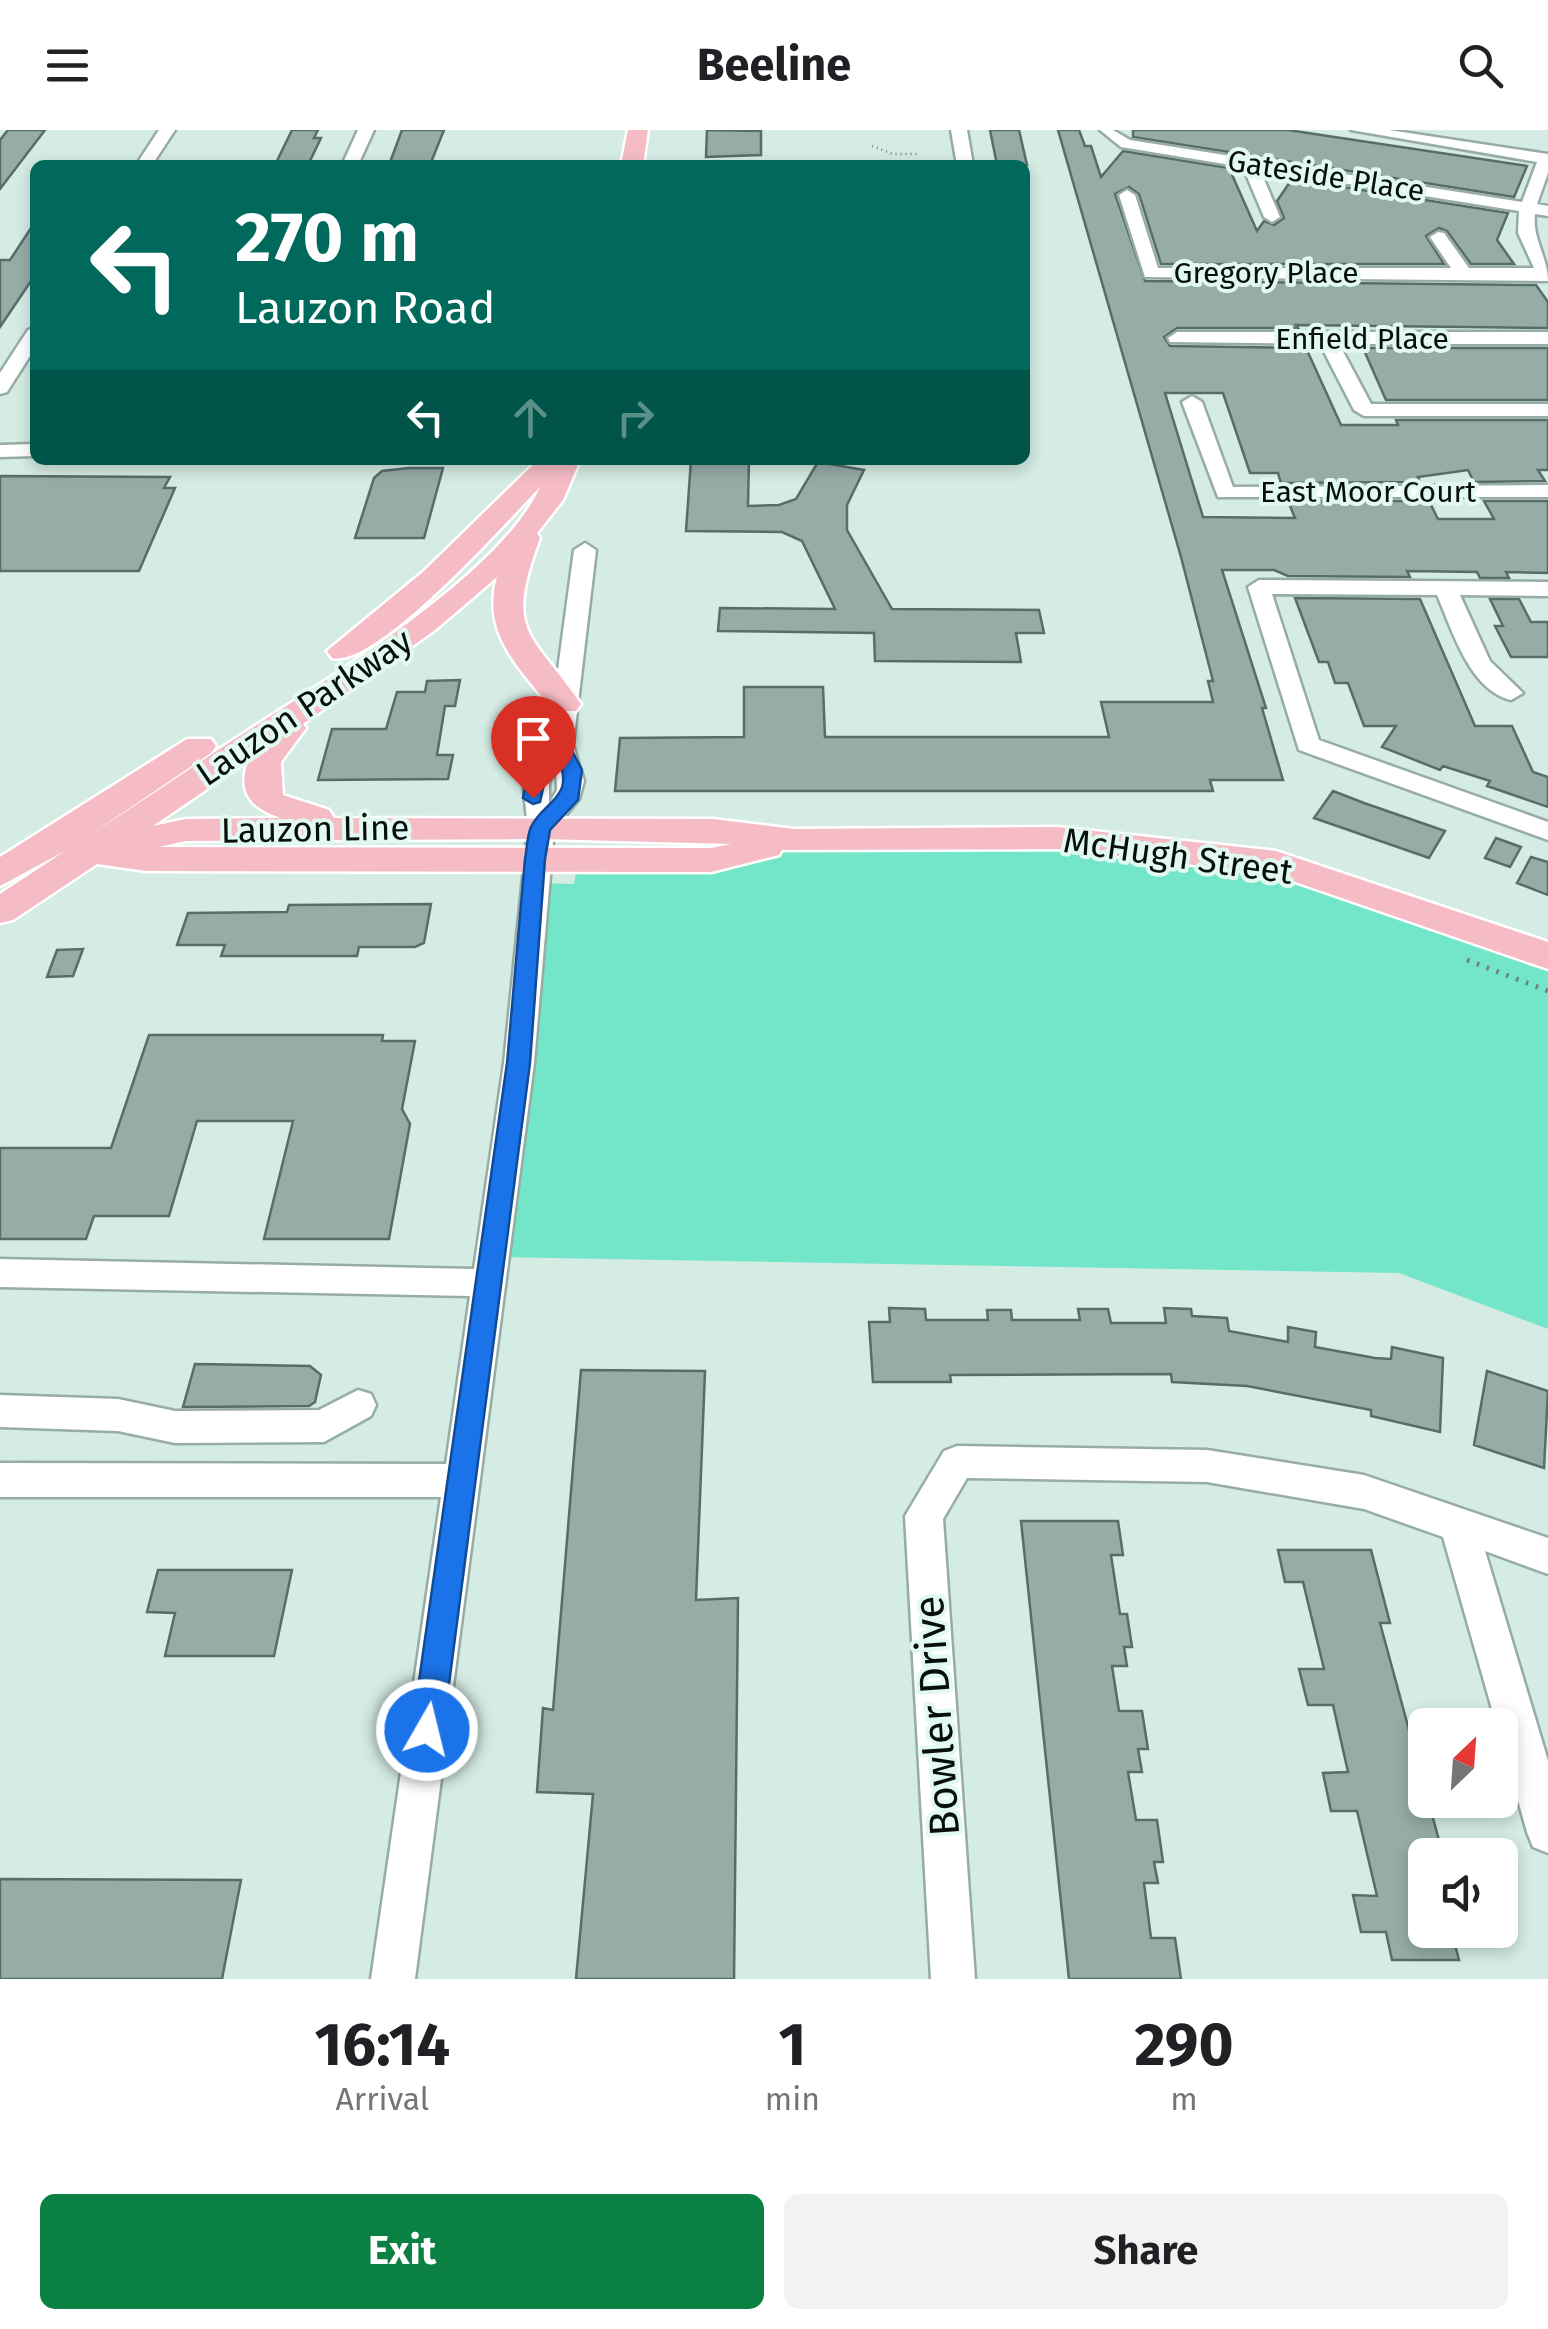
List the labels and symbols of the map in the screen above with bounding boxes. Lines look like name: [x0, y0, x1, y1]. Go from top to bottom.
street label: Gateside Place: [1225, 143, 1427, 209]
street label: Gregory Place: [1173, 255, 1359, 291]
street label: Enfield Place: [1275, 321, 1449, 357]
street label: East Moor Court: [1260, 474, 1476, 510]
street label: Lauzon Parkway: [188, 619, 420, 795]
pin: [491, 696, 576, 799]
street label: Lauzon Line: [220, 806, 410, 852]
street label: McHugh Street: [1061, 819, 1296, 893]
street label: Bowler Drive: [904, 1594, 970, 1838]
position arrow: [375, 1678, 479, 1782]
north arrow: [1408, 1708, 1518, 1818]

